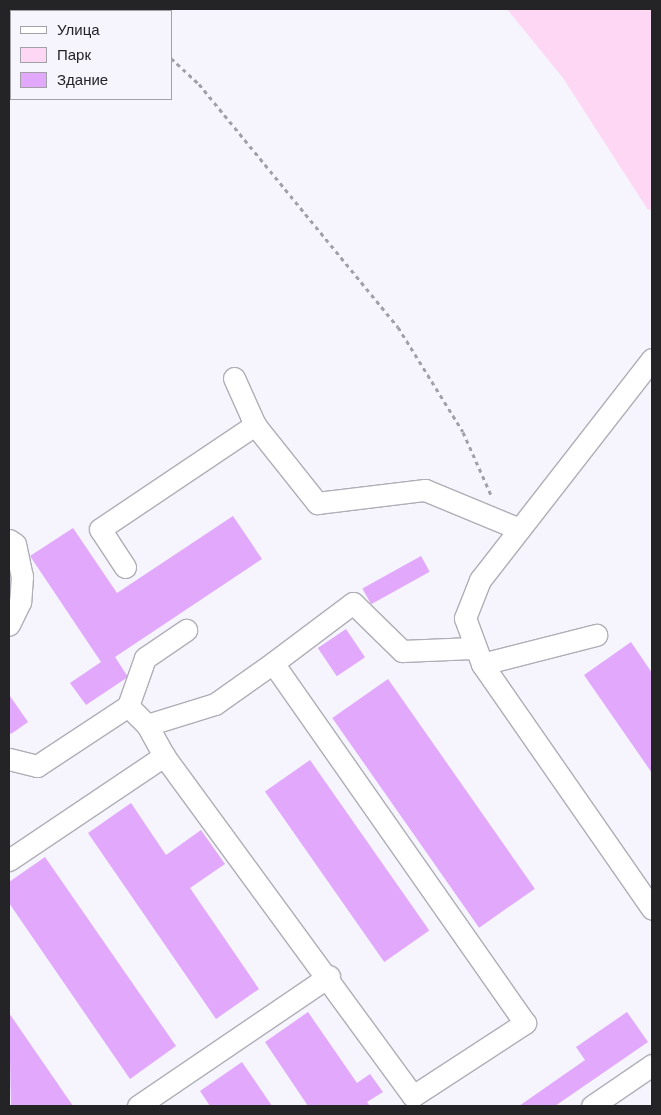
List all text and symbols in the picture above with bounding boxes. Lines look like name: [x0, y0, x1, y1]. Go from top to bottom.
legend: [10, 10, 172, 100]
text: Улица: [57, 21, 100, 39]
text: Парк: [57, 46, 91, 64]
text: Здание: [57, 71, 108, 89]

